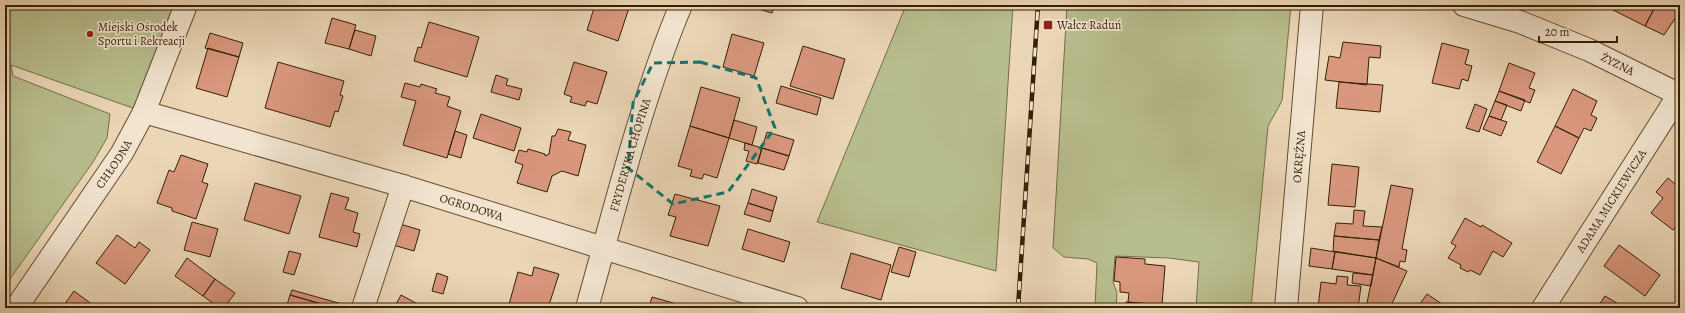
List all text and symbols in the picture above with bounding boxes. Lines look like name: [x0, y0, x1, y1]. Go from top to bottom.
place label: Wałcz Raduń: [1056, 17, 1122, 33]
scale bar: [1539, 18, 1617, 44]
place label: Miejski Ośrodek Sportu i Rekreacji: [98, 19, 185, 49]
marker: Wałcz Raduń: [1042, 19, 1054, 31]
text: 20 m: [1545, 24, 1569, 40]
marker: Miejski Ośrodek Sportu i Rekreacji: [85, 29, 95, 39]
street label: ŻYZNA: [1598, 49, 1638, 80]
street label: FRYDERYKA CHOPINA: [606, 95, 655, 214]
street label: OKRĘŻNA: [1289, 129, 1309, 183]
street label: CHŁODNA: [92, 136, 136, 192]
street label: ADAMA MICKIEWICZA: [1572, 145, 1651, 257]
street label: OGRODOWA: [438, 190, 506, 225]

